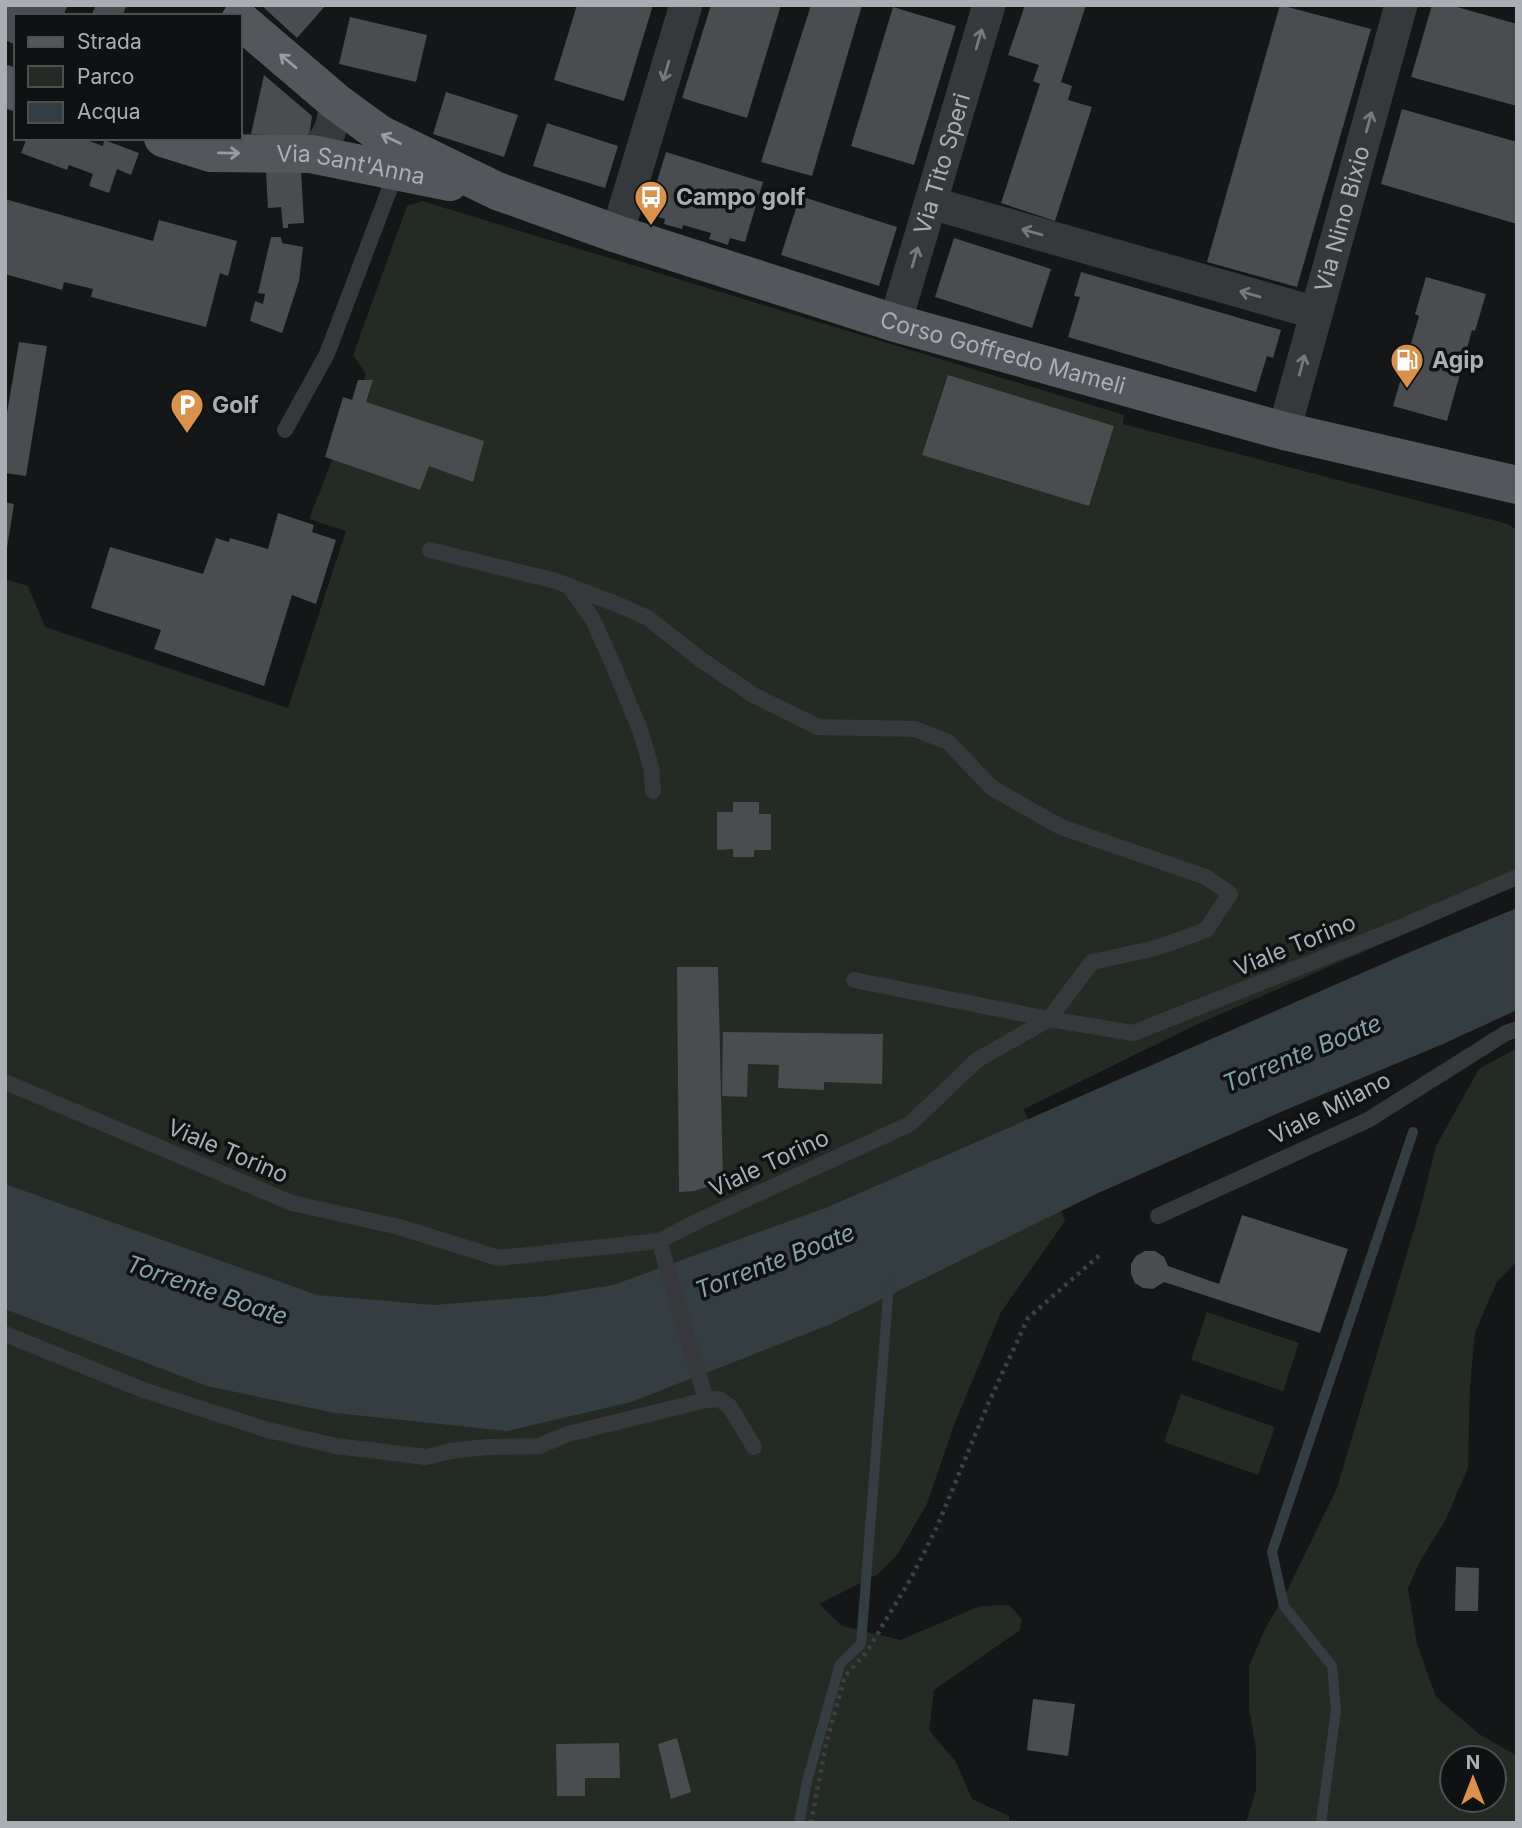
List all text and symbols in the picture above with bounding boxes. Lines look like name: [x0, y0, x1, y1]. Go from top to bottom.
legend: [14, 14, 242, 140]
one-way arrow: [973, 28, 986, 50]
text: Strada: [77, 29, 142, 54]
one-way arrow: [279, 53, 297, 69]
one-way arrow: [659, 59, 672, 81]
text: Parco: [77, 64, 134, 89]
street label: Via Tito Speri: [908, 90, 976, 238]
text: Acqua: [77, 99, 141, 124]
one-way arrow: [1363, 111, 1376, 133]
one-way arrow: [381, 132, 402, 146]
street label: Via Sant'Anna: [276, 140, 428, 191]
street label: Via Nino Bixio: [1309, 143, 1376, 295]
one-way arrow: [217, 146, 240, 160]
bus stop icon: Campo golf: [632, 178, 670, 227]
place label: Campo golf: [676, 183, 805, 211]
one-way arrow: [1021, 224, 1043, 237]
one-way arrow: [909, 246, 922, 268]
one-way arrow: [1240, 287, 1262, 300]
street label: Corso Goffredo Mameli: [877, 305, 1129, 400]
fuel station icon: Agip: [1388, 341, 1426, 390]
place label: Agip: [1432, 346, 1484, 374]
one-way arrow: [1296, 354, 1309, 377]
parking icon: Golf: [168, 386, 206, 435]
place label: Golf: [212, 391, 259, 419]
street label: Viale Torino: [1230, 908, 1360, 982]
water label: Torrente Boate: [1218, 1008, 1386, 1098]
street label: Viale Milano: [1265, 1066, 1395, 1150]
street label: Viale Torino: [163, 1113, 293, 1189]
street label: Viale Torino: [705, 1123, 833, 1203]
water label: Torrente Boate: [691, 1217, 859, 1305]
water label: Torrente Boate: [123, 1249, 291, 1331]
north arrow: [1438, 1744, 1508, 1814]
text: N: [1466, 1751, 1480, 1774]

